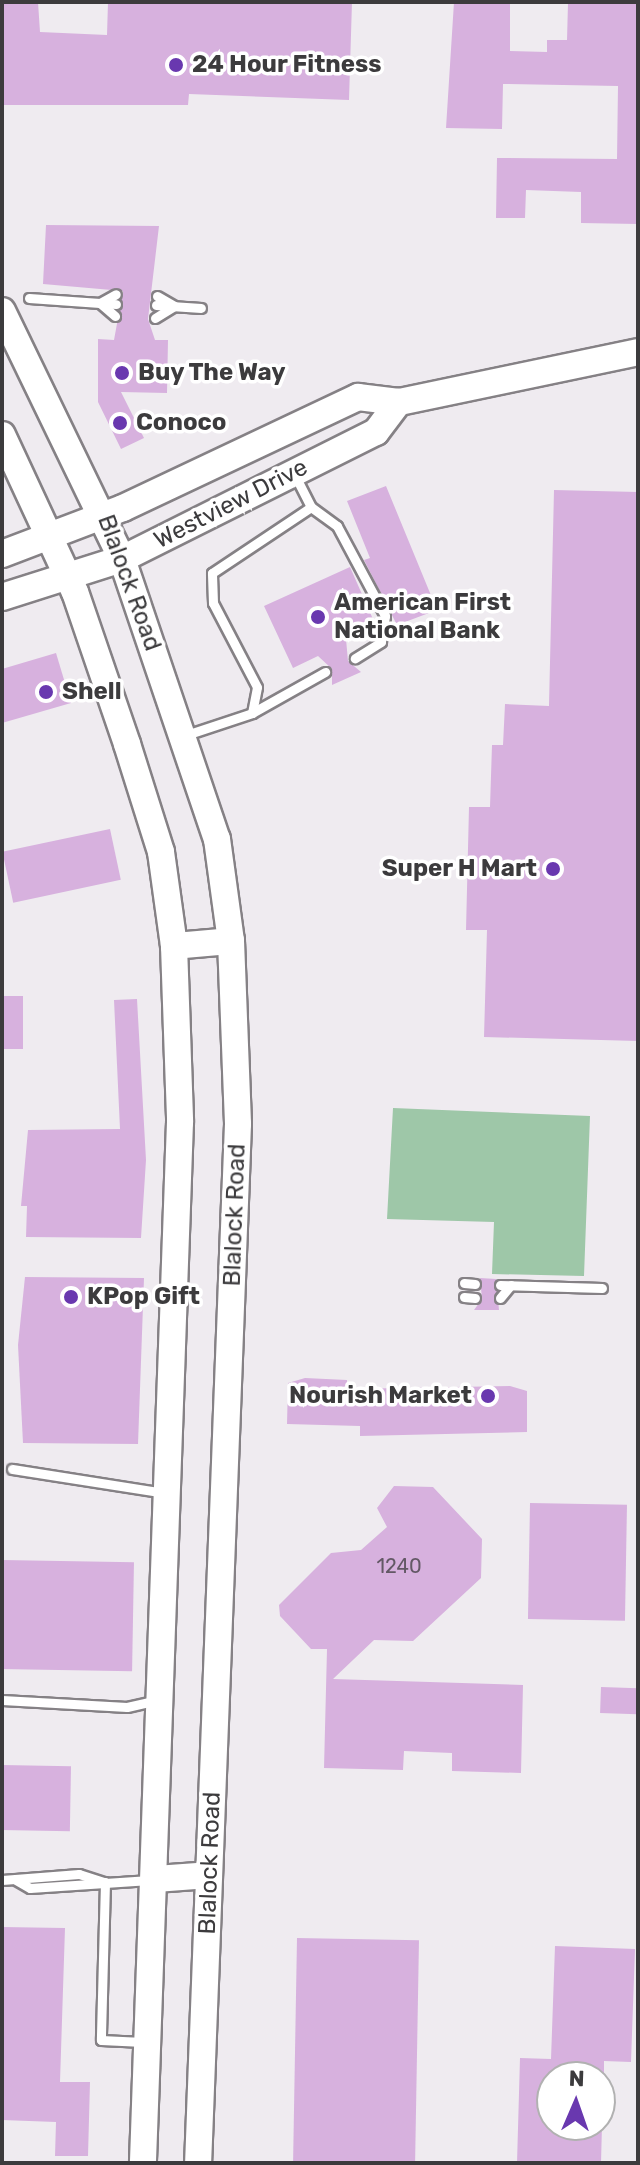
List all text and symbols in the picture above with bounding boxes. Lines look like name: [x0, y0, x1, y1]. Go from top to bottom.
place label: 24 Hour Fitness: [192, 51, 382, 79]
marker: 24 Hour Fitness: [167, 56, 185, 74]
place label: Buy The Way: [138, 359, 287, 387]
marker: Buy The Way: [113, 364, 131, 382]
place label: Conoco: [136, 409, 226, 437]
marker: Conoco: [111, 414, 129, 432]
street label: Westview Drive: [149, 453, 313, 555]
street label: Blalock Road: [91, 511, 167, 655]
place label: American First National Bank: [334, 589, 511, 645]
marker: American First National Bank: [309, 608, 327, 626]
place label: Shell: [62, 678, 121, 706]
marker: Shell: [37, 683, 55, 701]
place label: Super H Mart: [381, 855, 537, 883]
marker: Super H Mart: [544, 860, 562, 878]
street label: Blalock Road: [218, 1143, 252, 1287]
place label: KPop Gift: [87, 1283, 200, 1311]
marker: KPop Gift: [62, 1288, 80, 1306]
place label: Nourish Market: [289, 1382, 472, 1410]
marker: Nourish Market: [479, 1387, 497, 1405]
house number: 1240: [376, 1554, 422, 1578]
street label: Blalock Road: [193, 1791, 227, 1935]
north arrow: [536, 2061, 616, 2141]
text: N: [568, 2065, 585, 2092]

